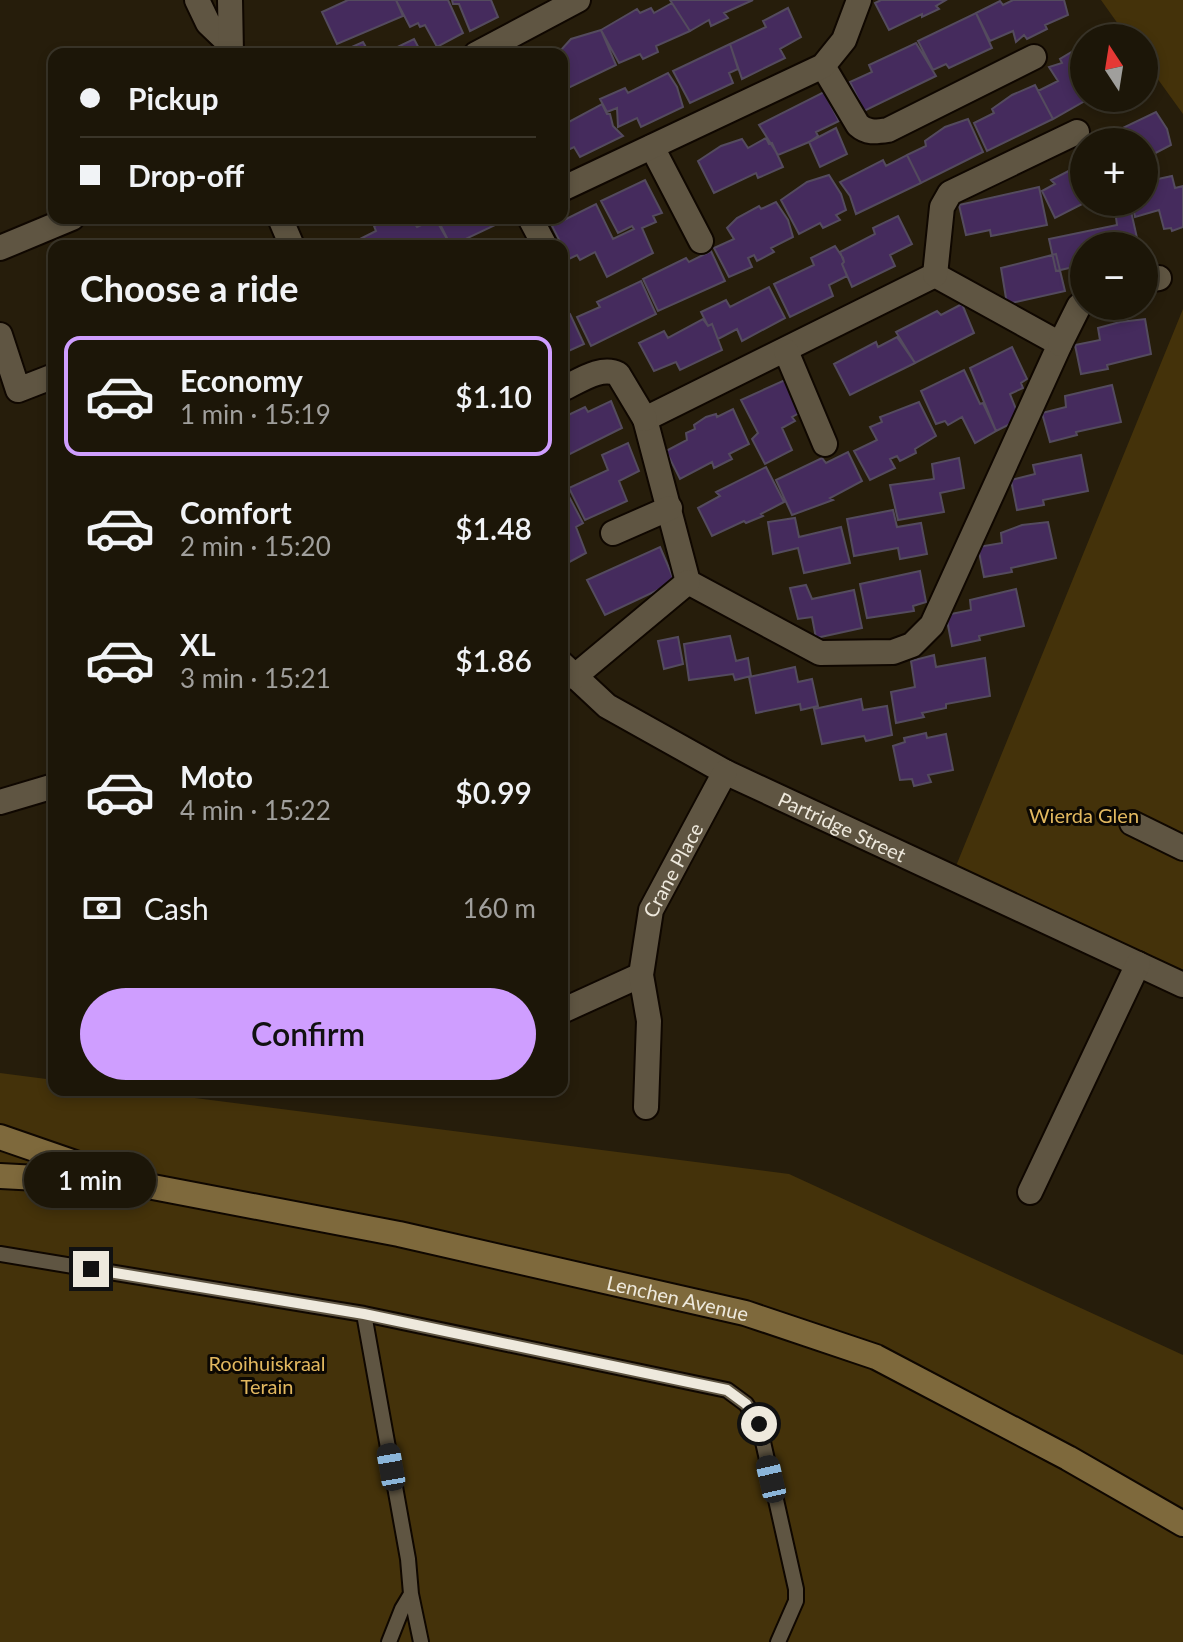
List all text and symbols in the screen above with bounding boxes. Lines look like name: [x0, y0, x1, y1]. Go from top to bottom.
north arrow: [1070, 24, 1158, 112]
map controls: [1070, 24, 1158, 320]
text: Pickup: [128, 80, 219, 116]
button: +: [1070, 128, 1158, 216]
text: Drop-off: [128, 157, 244, 193]
button: −: [1070, 232, 1158, 320]
text: Choose a ride: [80, 266, 299, 310]
icon: car: [84, 360, 156, 432]
text: Economy: [180, 362, 303, 398]
text: $1.10: [455, 378, 532, 414]
text: 1 min · 15:19: [180, 398, 331, 430]
icon: car: [84, 492, 156, 564]
text: Comfort: [180, 494, 292, 530]
text: $1.48: [455, 510, 532, 546]
text: 2 min · 15:20: [180, 530, 331, 562]
icon: car: [84, 624, 156, 696]
text: XL: [180, 626, 216, 662]
text: $1.86: [455, 642, 532, 678]
text: 3 min · 15:21: [180, 662, 331, 694]
icon: car: [84, 756, 156, 828]
text: Moto: [180, 758, 253, 794]
text: $0.99: [455, 774, 532, 810]
street label: Partridge Street: [775, 787, 910, 866]
text: 4 min · 15:22: [180, 794, 331, 826]
park label: Wierda Glen: [1029, 803, 1139, 827]
street label: Crane Place: [637, 818, 708, 921]
icon: cash: [80, 886, 124, 930]
text: Cash: [144, 890, 209, 926]
text: 160 m: [463, 892, 536, 924]
button: Confirm: [80, 988, 536, 1080]
callout: 1 min: [25, 1153, 157, 1209]
text: 1 min: [58, 1164, 122, 1196]
route end: [73, 1251, 109, 1287]
street label: Lenchen Avenue: [605, 1270, 751, 1325]
park label: Rooihuiskraal Terain: [208, 1351, 326, 1398]
route start: [741, 1406, 777, 1442]
car: [375, 1441, 407, 1493]
car: [754, 1453, 788, 1505]

